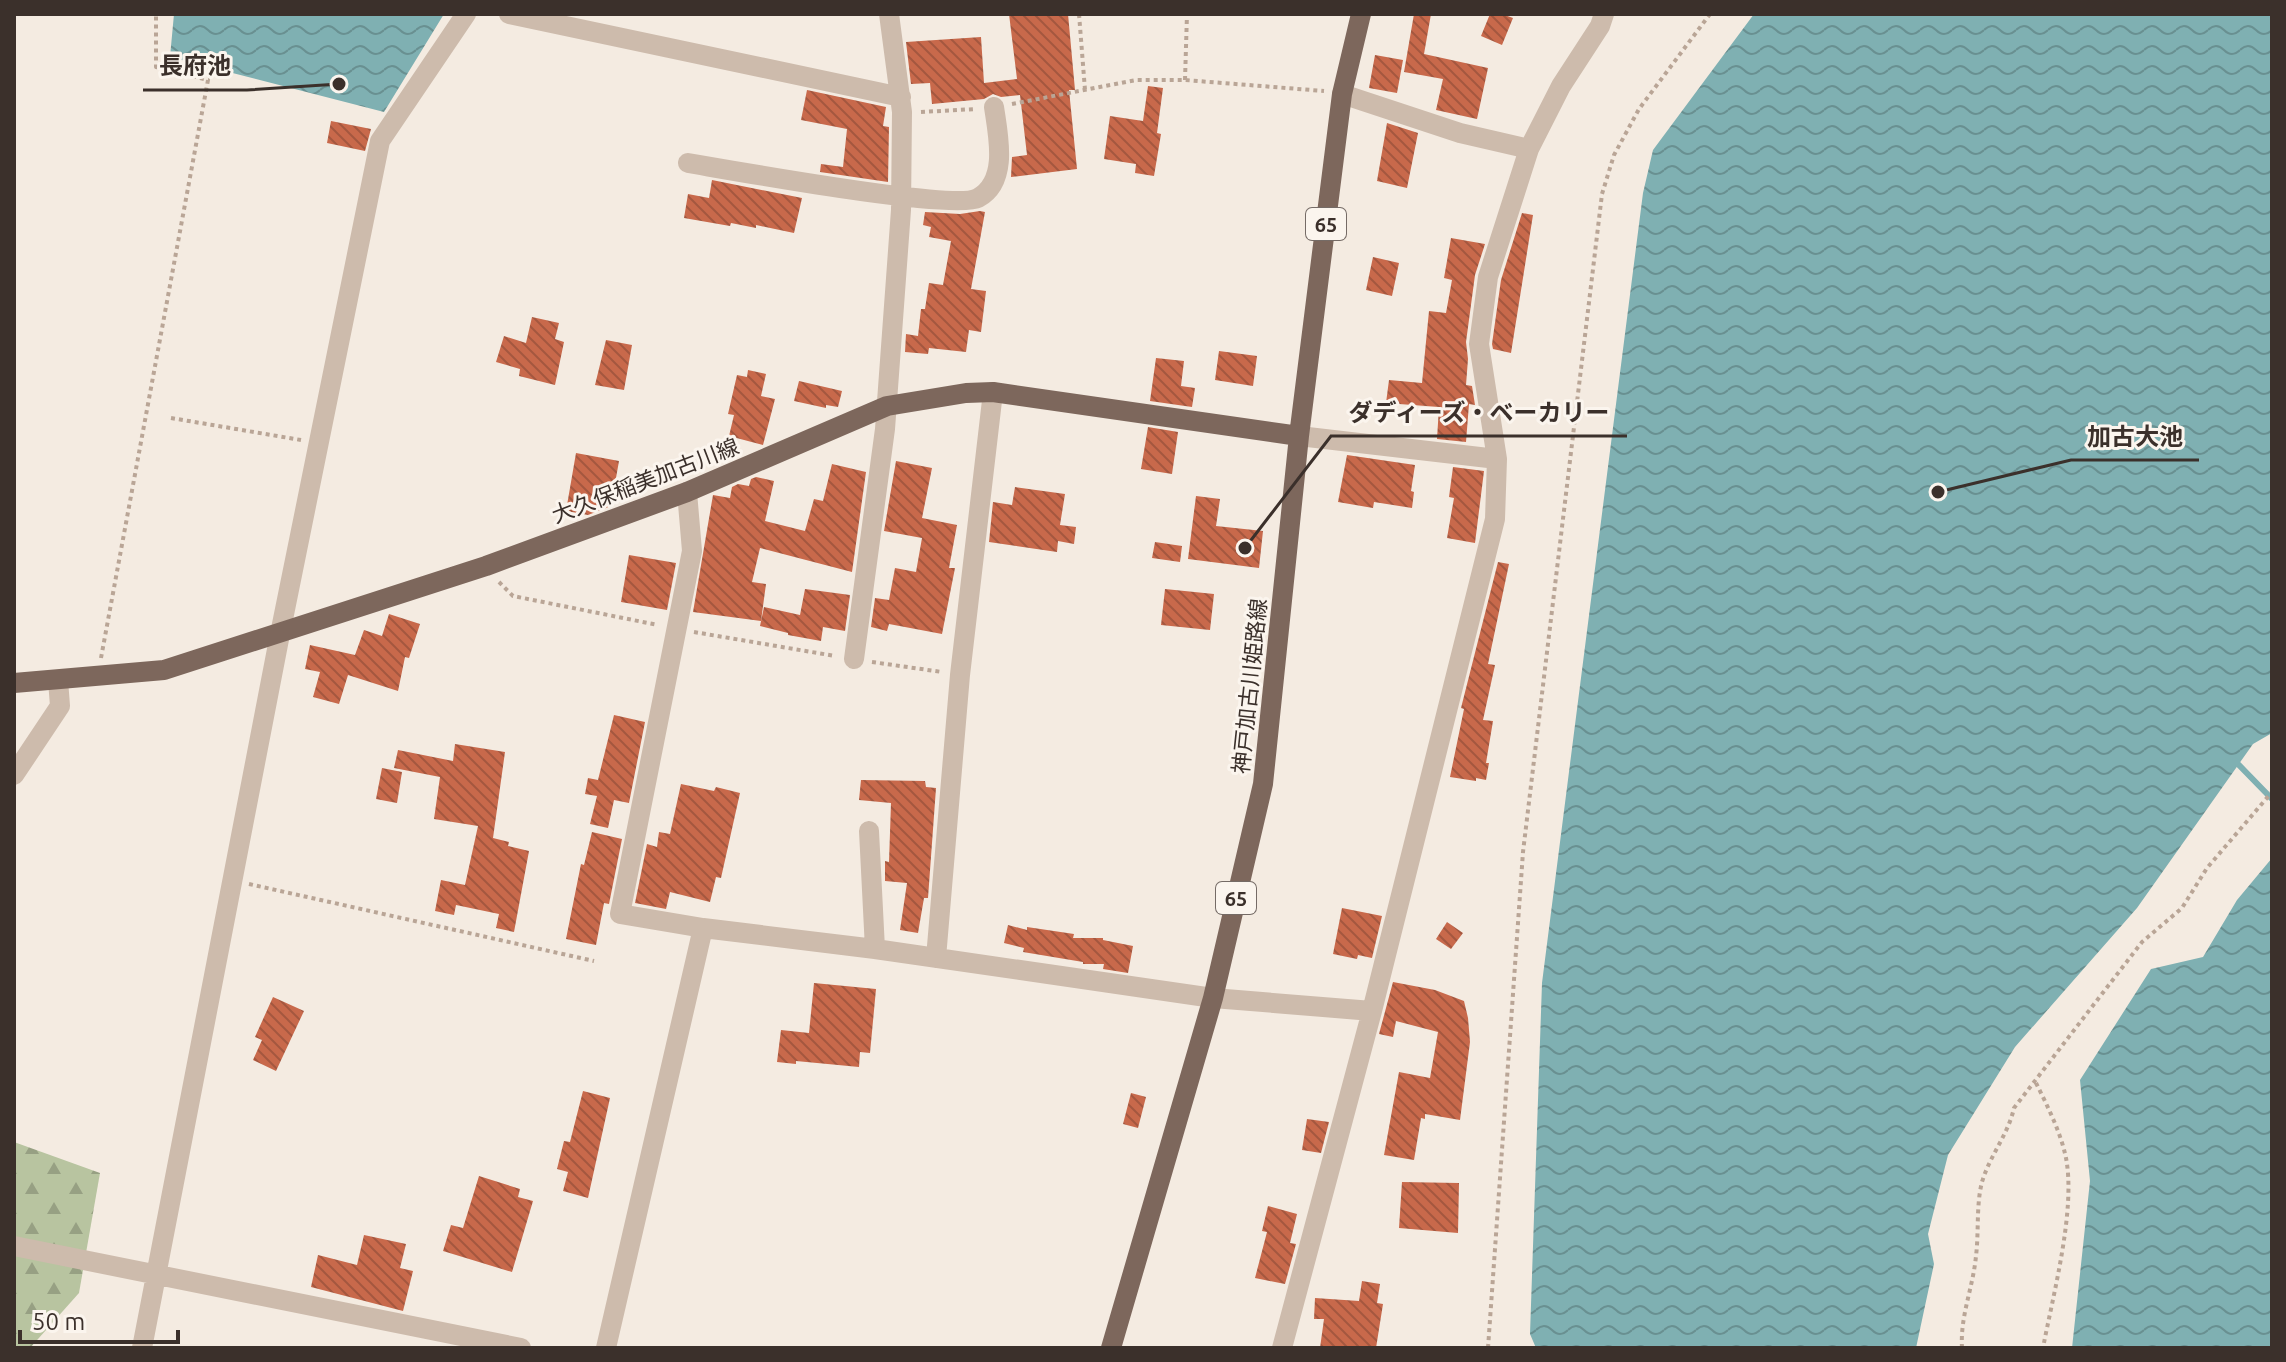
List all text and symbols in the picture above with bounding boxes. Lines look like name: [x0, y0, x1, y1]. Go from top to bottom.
callout: 長府池: [143, 42, 247, 90]
text: 長府池: [159, 52, 231, 79]
road number: 65: [1306, 208, 1346, 240]
callout: ダディーズ・ベーカリー: [1331, 388, 1627, 436]
text: ダディーズ・ベーカリー: [1348, 399, 1610, 426]
callout: 加古大池: [2071, 412, 2199, 460]
text: 加古大池: [2087, 423, 2183, 450]
street label: 大久保稲美加古川線: [548, 433, 742, 527]
street label: 神戸加古川姫路線: [1227, 597, 1271, 775]
road number: 65: [1216, 882, 1256, 914]
scale bar: [20, 1294, 178, 1344]
text: 50 m: [32, 1308, 85, 1335]

